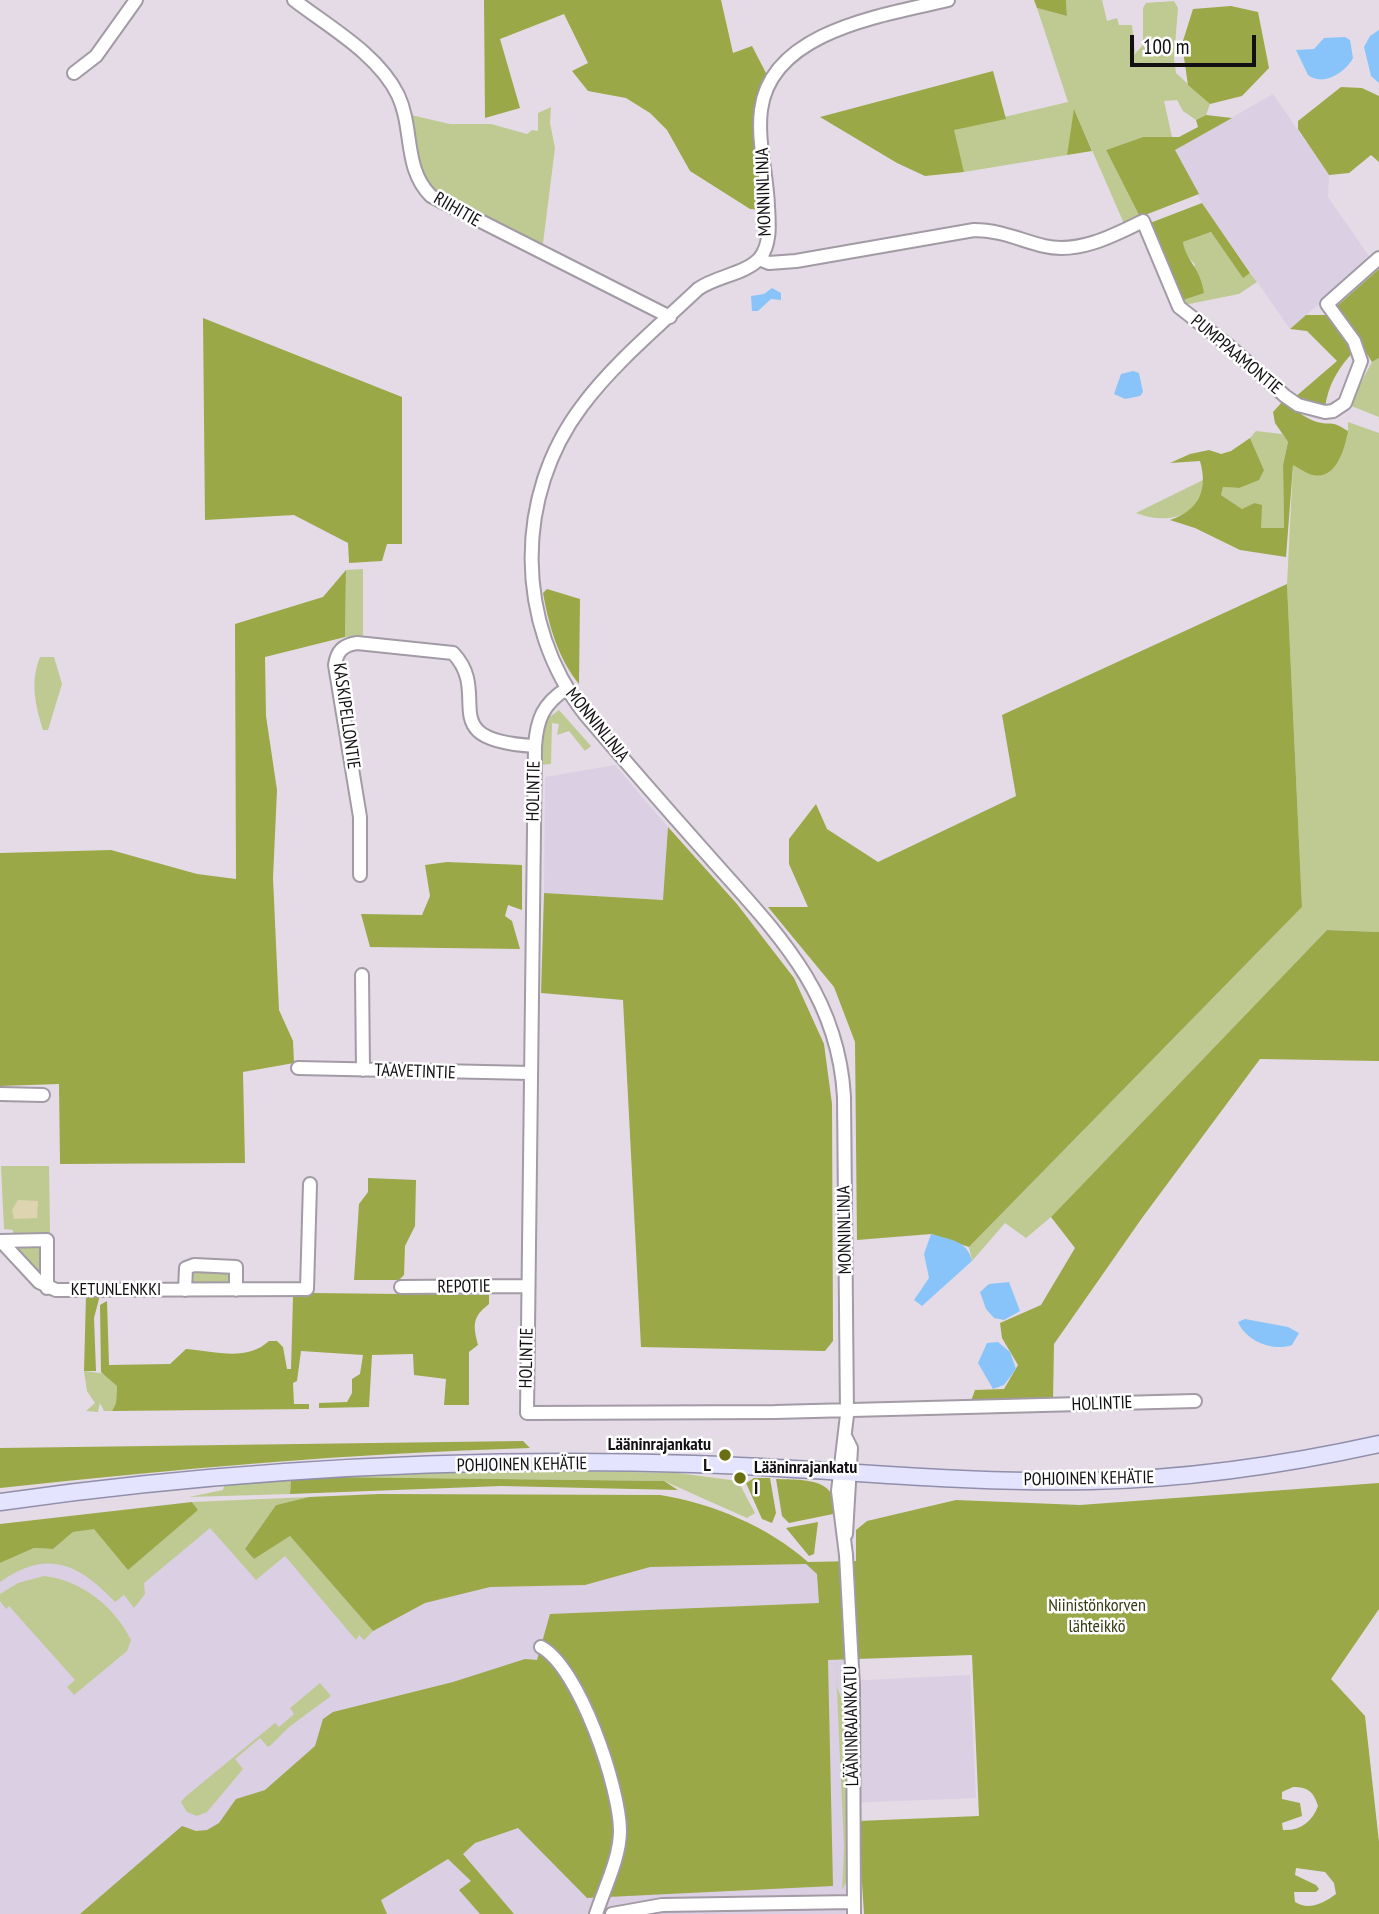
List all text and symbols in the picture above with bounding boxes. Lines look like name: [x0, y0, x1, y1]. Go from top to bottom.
scale bar: [1134, 21, 1260, 65]
text: 100 m: [1143, 33, 1189, 60]
street label: MONNINLINJA: [752, 147, 776, 237]
street label: RIIHITIE: [430, 188, 484, 232]
street label: PUMPPAAMONTIE: [1186, 311, 1286, 399]
street label: KASKIPELLONTIE: [328, 662, 364, 770]
street label: MONNINLINJA: [561, 684, 633, 766]
street label: HOLINTIE: [523, 760, 545, 822]
street label: TAAVETINTIE: [374, 1060, 456, 1084]
street label: MONNINLINJA: [833, 1185, 857, 1275]
street label: REPOTIE: [437, 1276, 491, 1298]
street label: KETUNLENKKI: [71, 1279, 161, 1301]
street label: HOLINTIE: [516, 1327, 538, 1389]
street label: HOLINTIE: [1071, 1392, 1133, 1416]
place label: Lääninrajankatu L: [608, 1434, 711, 1476]
marker: Lääninrajankatu L: [717, 1447, 733, 1463]
street label: POHJOINEN KEHÄTIE: [457, 1453, 587, 1477]
place label: Lääninrajankatu I: [754, 1457, 857, 1500]
street label: POHJOINEN KEHÄTIE: [1024, 1467, 1154, 1491]
marker: Lääninrajankatu I: [732, 1470, 748, 1486]
park label: Niinistönkorven lähteikkö: [1048, 1595, 1146, 1638]
street label: LÄÄNINRAJANKATU: [840, 1665, 864, 1787]

